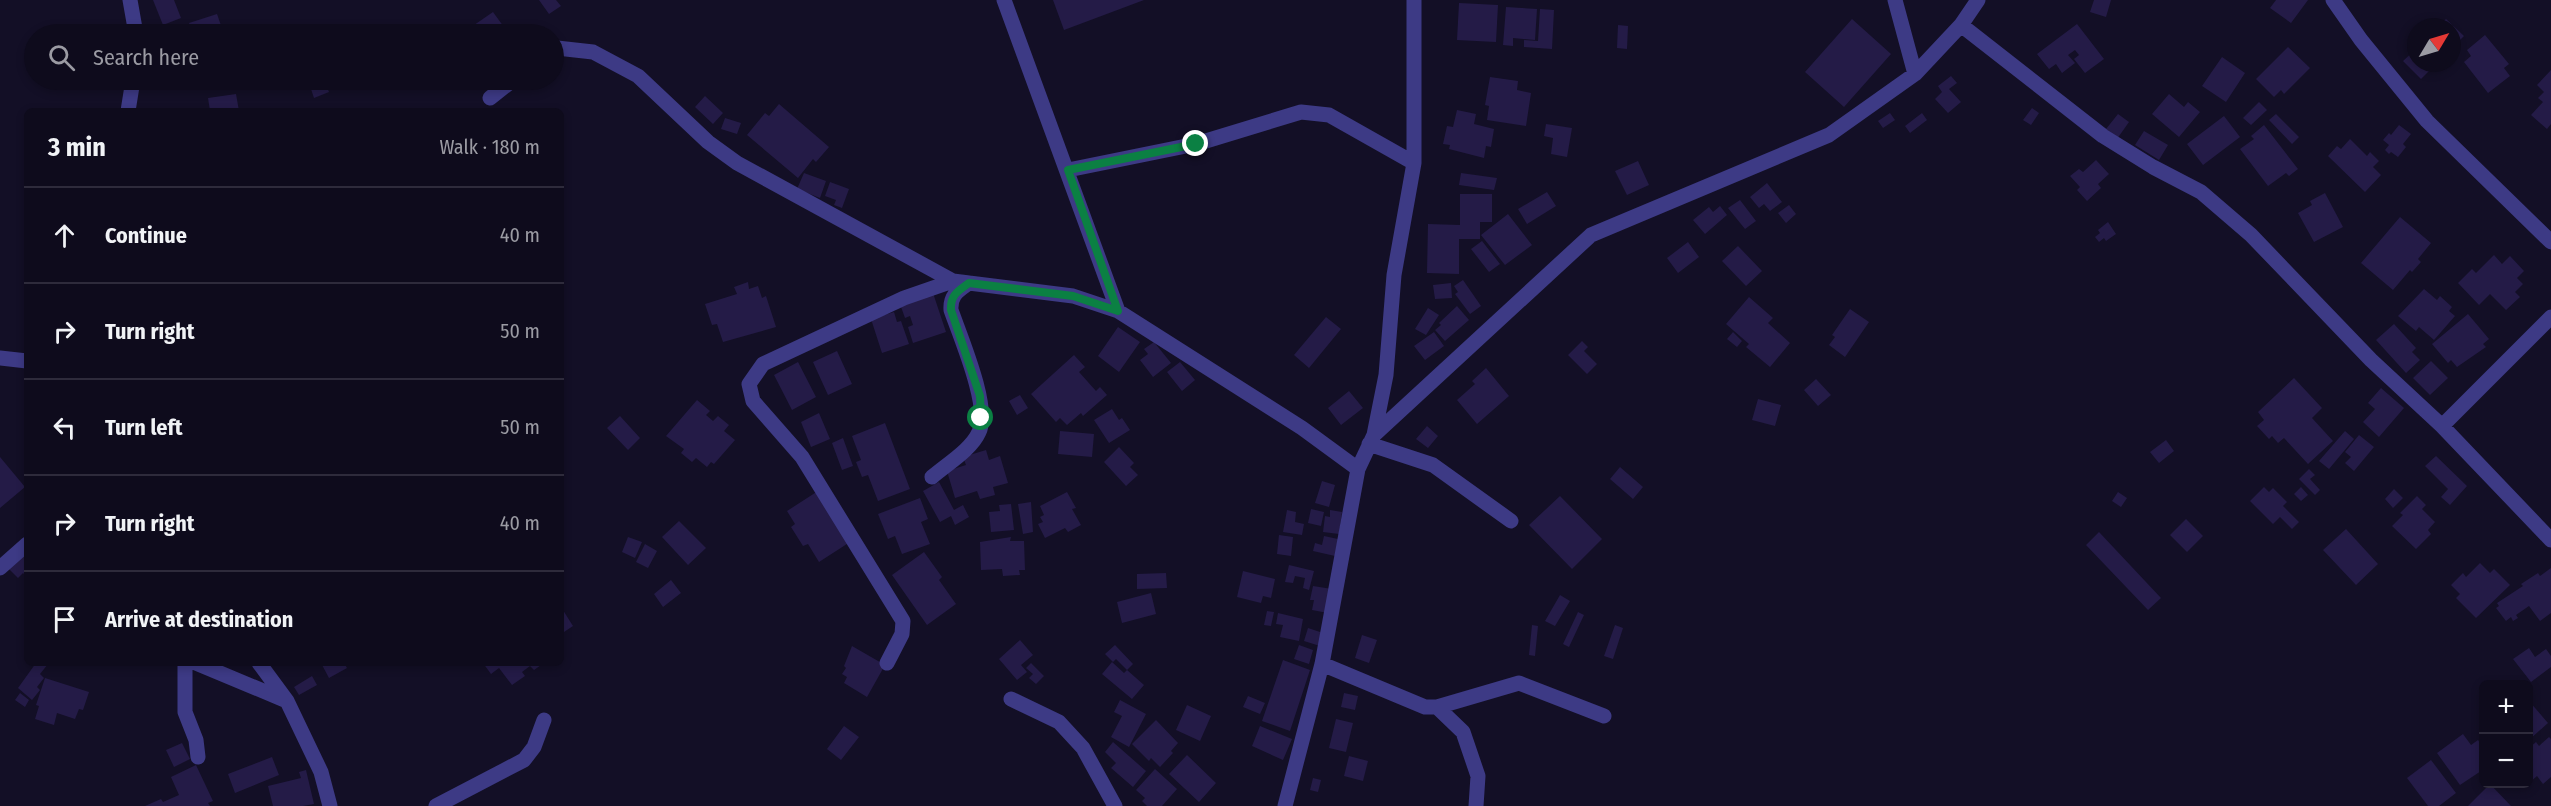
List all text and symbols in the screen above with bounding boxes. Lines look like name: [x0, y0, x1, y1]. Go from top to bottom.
north arrow: [2407, 18, 2461, 72]
search box: [24, 24, 564, 90]
icon: search: [45, 41, 78, 74]
text: Search here: [93, 44, 199, 71]
route end: [1182, 130, 1208, 156]
text: 3 min: [48, 132, 106, 163]
text: Walk · 180 m: [439, 135, 540, 159]
icon: ahead: [48, 219, 81, 252]
text: Continue: [105, 222, 187, 249]
text: 40 m: [500, 223, 540, 247]
icon: right: [48, 315, 81, 348]
text: Turn right: [105, 318, 194, 345]
text: 50 m: [500, 319, 540, 343]
route start: [967, 404, 993, 430]
icon: left: [48, 411, 81, 444]
text: Turn left: [105, 414, 183, 441]
text: 50 m: [500, 415, 540, 439]
icon: right: [48, 507, 81, 540]
text: Turn right: [105, 510, 194, 537]
text: 40 m: [500, 511, 540, 535]
icon: arrive: [48, 603, 81, 636]
text: Arrive at destination: [105, 606, 293, 633]
map controls: [2479, 680, 2533, 788]
button: +: [2479, 680, 2533, 734]
button: −: [2479, 734, 2533, 788]

